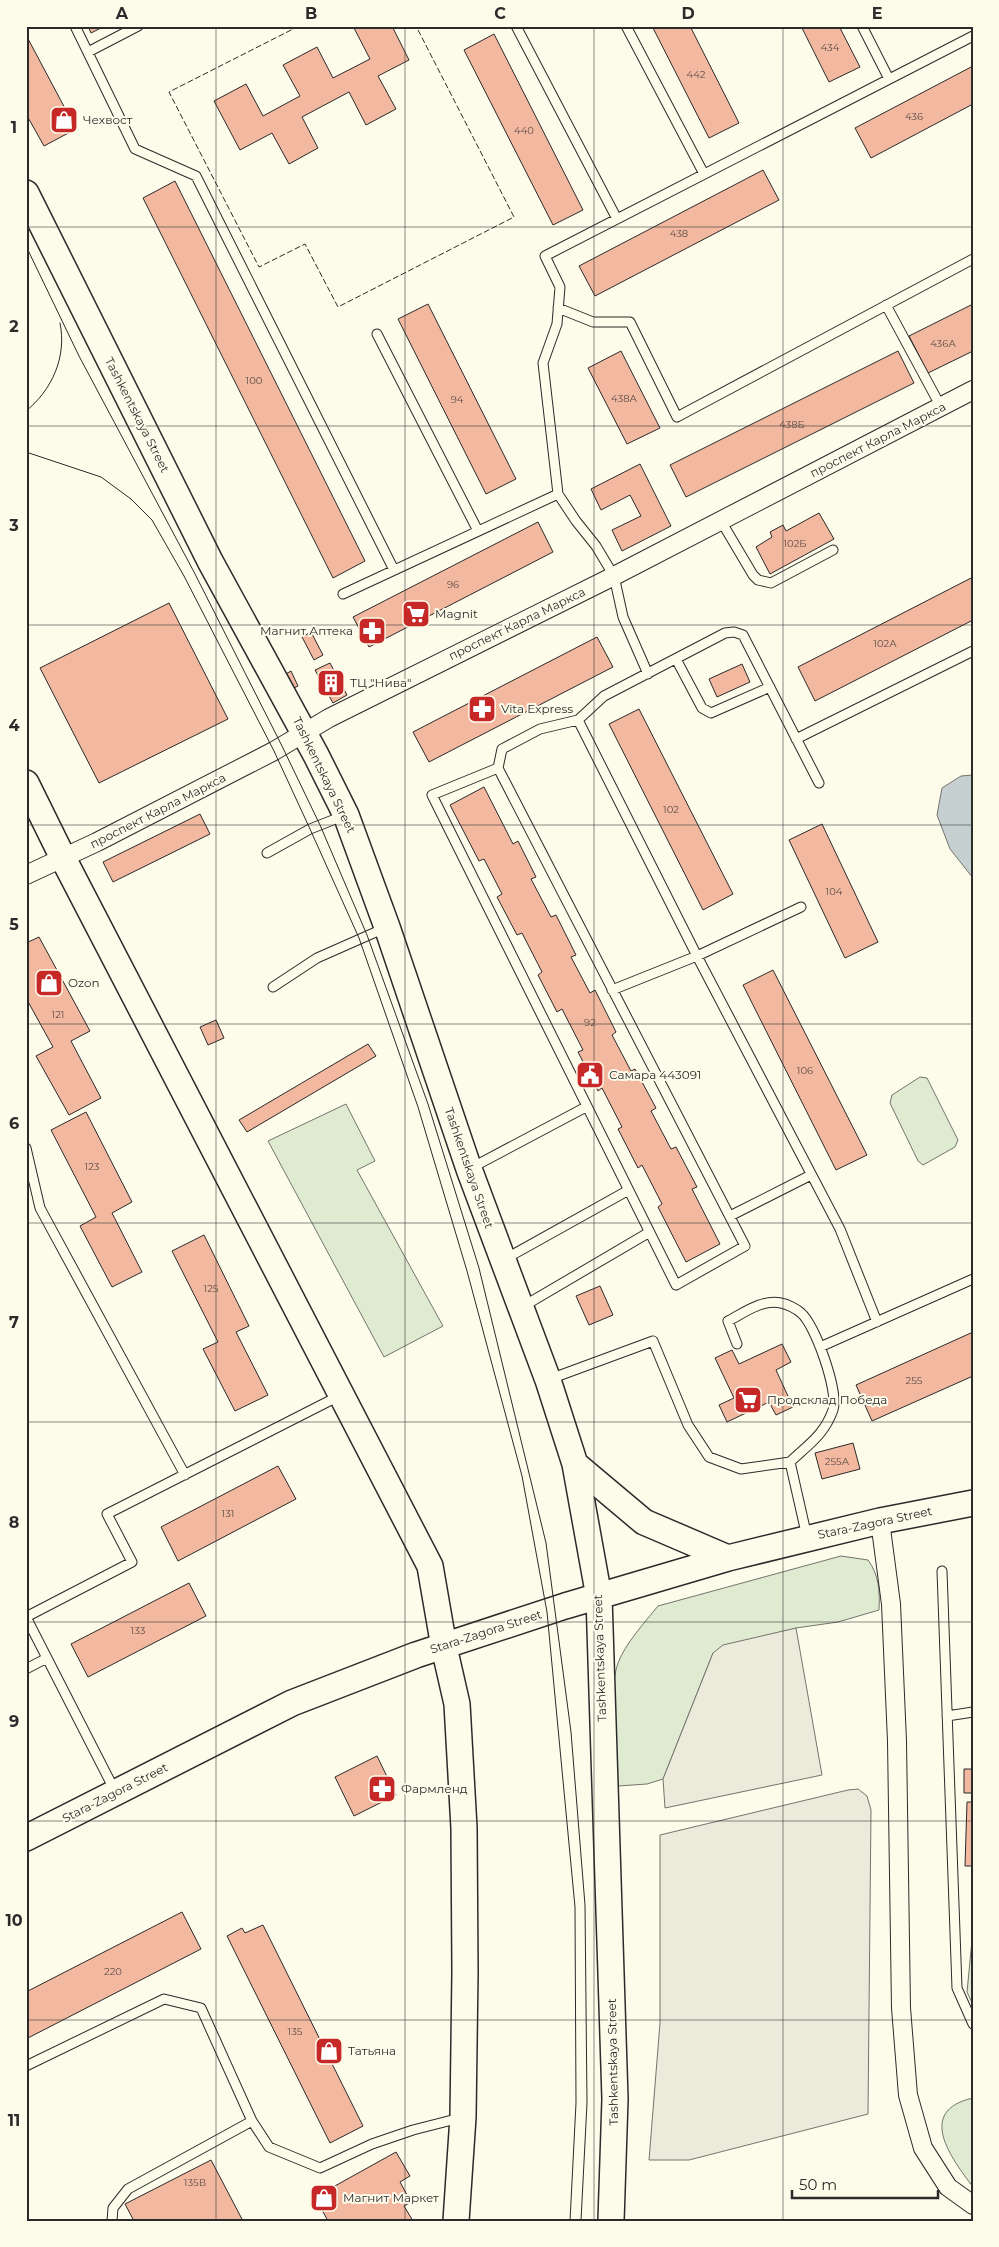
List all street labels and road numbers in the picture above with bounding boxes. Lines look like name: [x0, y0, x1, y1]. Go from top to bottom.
street label: Tashkentskaya Street: [102, 355, 173, 475]
street label: проспект Карла Маркса: [807, 399, 948, 480]
street label: проспект Карла Маркса: [446, 584, 588, 663]
street label: Tashkentskaya Street: [290, 714, 359, 835]
street label: проспект Карла Маркса: [87, 770, 228, 851]
street label: Tashkentskaya Street: [442, 1105, 497, 1231]
street label: Stara-Zagora Street: [816, 1503, 934, 1542]
street label: Tashkentskaya Street: [590, 1594, 609, 1722]
street label: Stara-Zagora Street: [428, 1606, 544, 1657]
street label: Stara-Zagora Street: [59, 1759, 170, 1826]
street label: Tashkentskaya Street: [604, 1998, 621, 2126]

